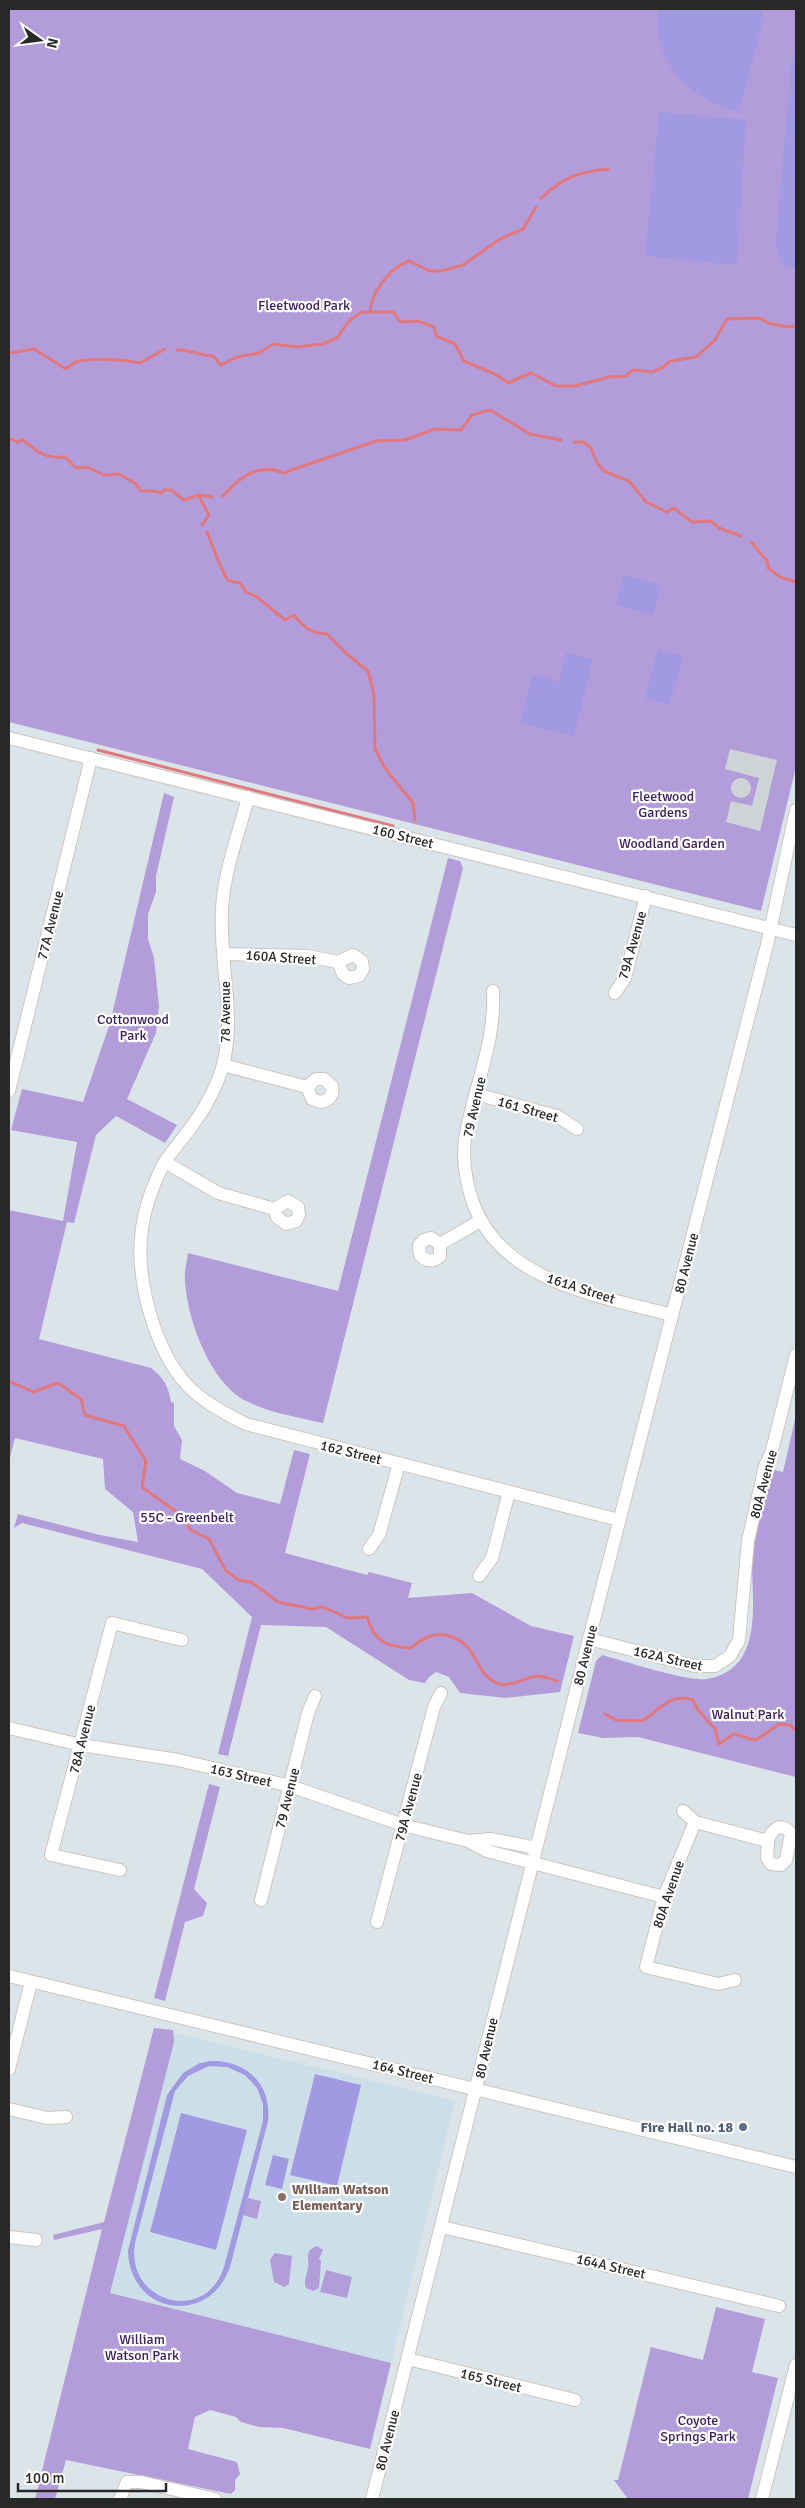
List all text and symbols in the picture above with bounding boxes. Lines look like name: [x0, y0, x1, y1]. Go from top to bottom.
north arrow: [15, 15, 65, 65]
text: N: [43, 36, 62, 50]
park label: Fleetwood Park: [258, 297, 350, 314]
park label: Fleetwood Gardens: [632, 788, 694, 821]
street label: 160 Street: [371, 821, 435, 852]
park label: Woodland Garden: [619, 835, 725, 852]
street label: 77A Avenue: [34, 889, 67, 961]
street label: 79A Avenue: [615, 909, 650, 981]
street label: 160A Street: [245, 947, 317, 968]
street label: 78 Avenue: [217, 981, 234, 1043]
park label: Cottonwood Park: [97, 1011, 169, 1044]
street label: 79 Avenue: [459, 1075, 490, 1139]
street label: 161 Street: [496, 1093, 560, 1126]
street label: 80 Avenue: [671, 1231, 702, 1295]
street label: 161A Street: [545, 1269, 617, 1308]
street label: 162 Street: [319, 1437, 383, 1468]
street label: 80A Avenue: [746, 1448, 781, 1520]
park label: 55C - Greenbelt: [140, 1509, 234, 1526]
street label: 80 Avenue: [570, 1623, 601, 1687]
street label: 162A Street: [631, 1642, 704, 1675]
street label: 78A Avenue: [66, 1703, 99, 1775]
park label: Walnut Park: [712, 1706, 784, 1723]
street label: 163 Street: [209, 1760, 273, 1791]
street label: 79 Avenue: [272, 1766, 303, 1830]
street label: 79A Avenue: [391, 1771, 426, 1843]
street label: 80A Avenue: [649, 1858, 688, 1930]
street label: 80 Avenue: [471, 2016, 502, 2080]
street label: 164 Street: [371, 2056, 435, 2087]
place label: Fire Hall no. 18: [640, 2119, 733, 2136]
marker: Fire Hall no. 18: [737, 2121, 749, 2133]
place label: William Watson Elementary: [292, 2181, 389, 2214]
marker: William Watson Elementary: [276, 2191, 288, 2203]
street label: 164A Street: [574, 2250, 647, 2283]
park label: William Watson Park: [105, 2331, 179, 2364]
street label: 165 Street: [459, 2365, 523, 2396]
street label: 80 Avenue: [372, 2408, 403, 2472]
park label: Coyote Springs Park: [660, 2412, 736, 2445]
scale bar: [18, 2460, 165, 2492]
text: 100 m: [25, 2469, 65, 2487]

